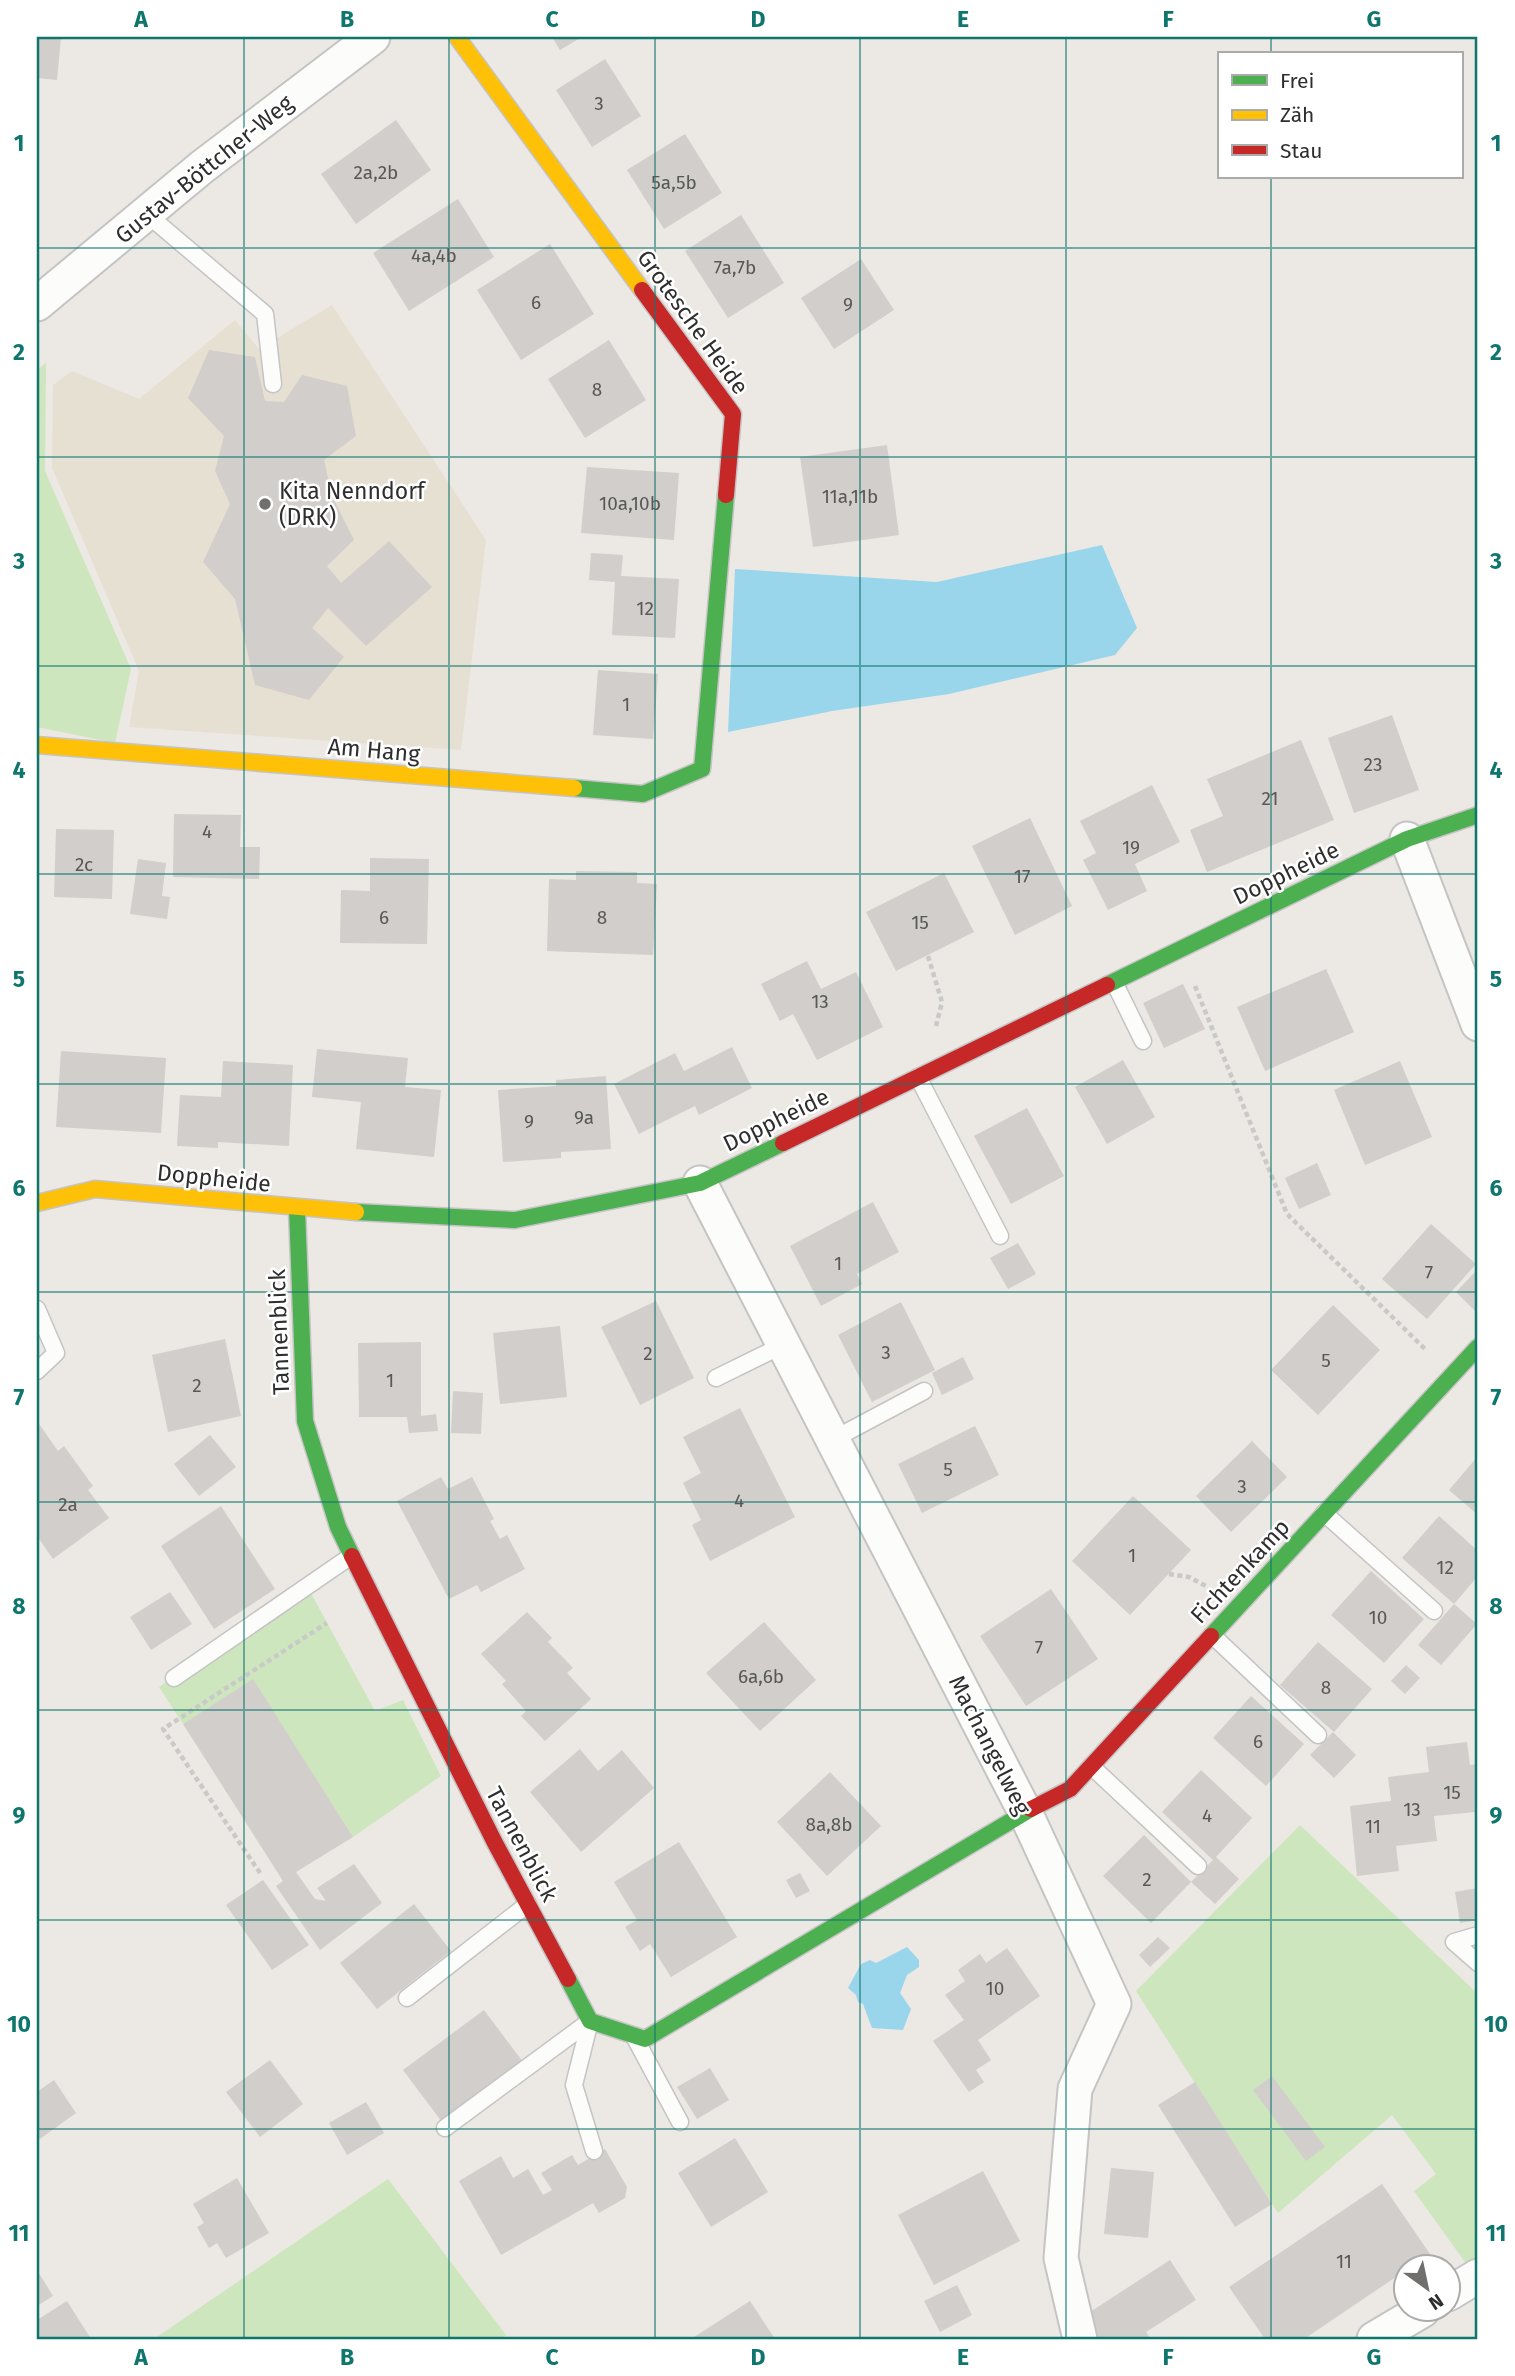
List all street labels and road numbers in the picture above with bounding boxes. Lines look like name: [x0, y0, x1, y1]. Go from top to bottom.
street label: Gustav-Böttcher-Weg: [109, 89, 299, 249]
street label: Grotesche Heide: [631, 244, 755, 400]
street label: Am Hang: [327, 732, 421, 768]
street label: Doppheide: [1228, 835, 1344, 911]
street label: Doppheide: [718, 1082, 834, 1158]
street label: Doppheide: [156, 1158, 272, 1198]
street label: Tannenblick: [263, 1268, 295, 1395]
street label: Fichtenkamp: [1184, 1513, 1296, 1629]
street label: Machangelweg: [943, 1671, 1037, 1819]
street label: Tannenblick: [480, 1782, 564, 1906]

